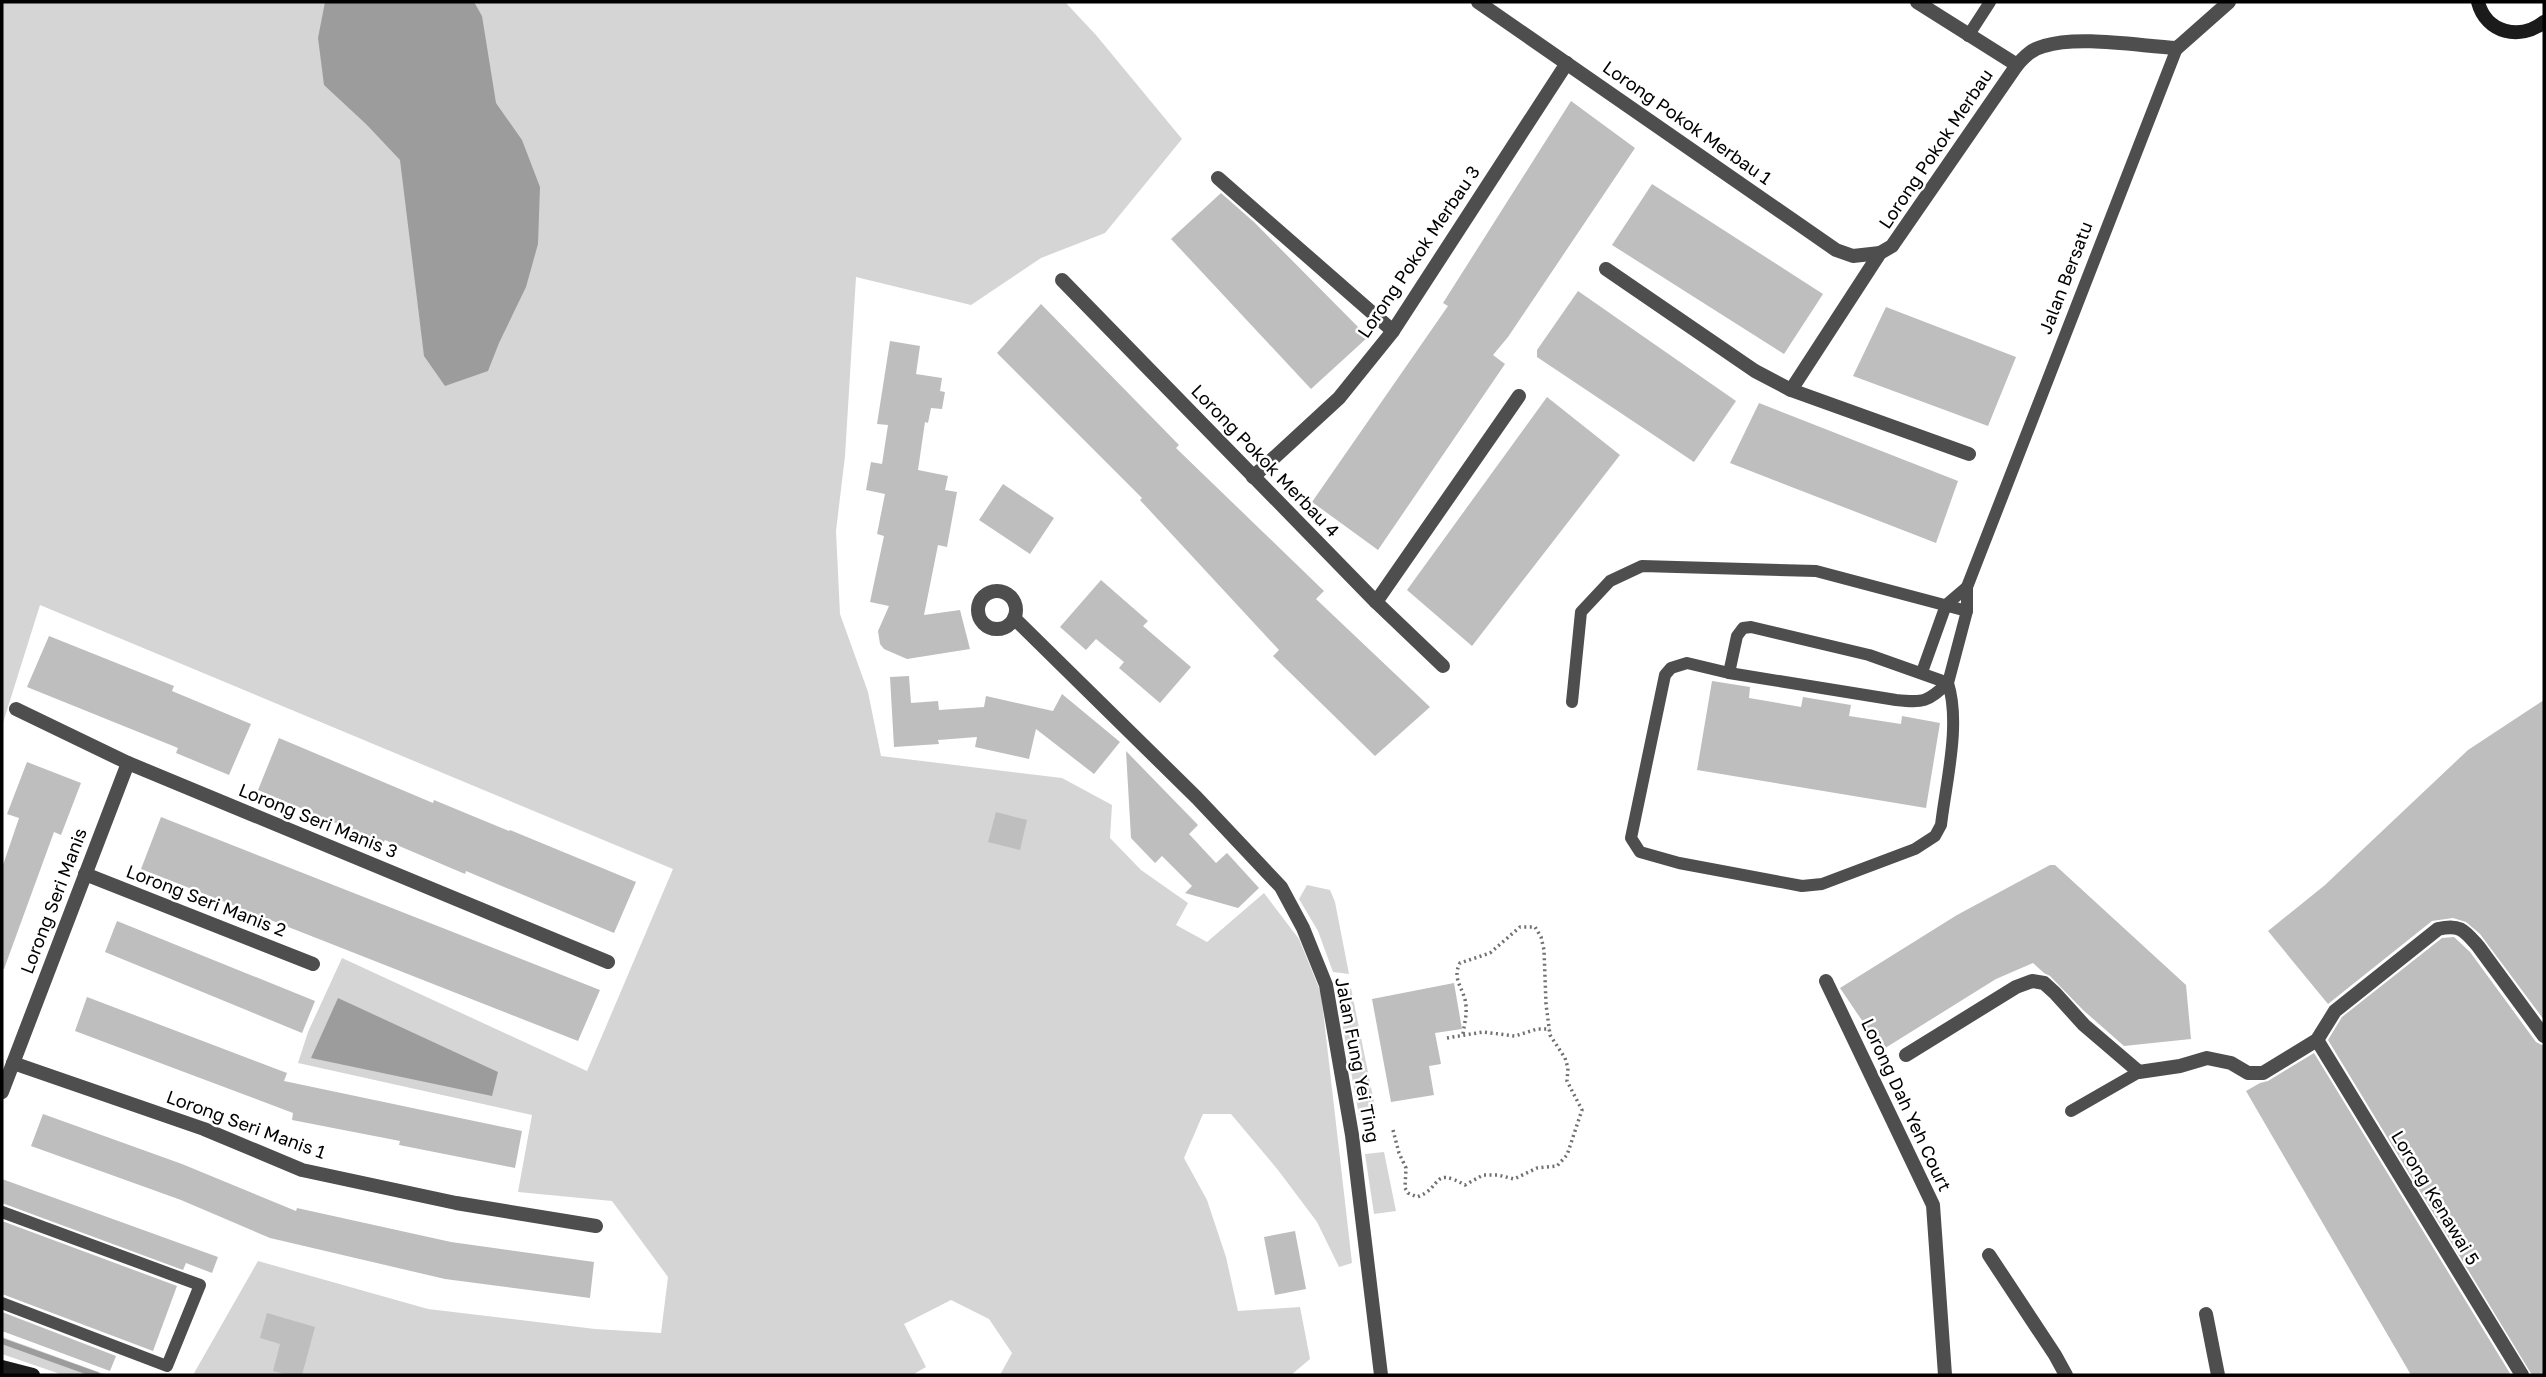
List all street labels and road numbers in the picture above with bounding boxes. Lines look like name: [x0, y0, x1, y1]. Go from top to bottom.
street label: Lorong Pokok Merbau 1: [1599, 55, 1776, 189]
street label: Lorong Pokok Merbau: [1874, 64, 1997, 232]
street label: Lorong Pokok Merbau 3: [1352, 161, 1484, 342]
street label: Jalan Bersatu: [2034, 218, 2097, 337]
street label: Lorong Pokok Merbau 4: [1187, 380, 1344, 541]
street label: Lorong Seri Manis 3: [236, 778, 401, 862]
street label: Lorong Seri Manis: [15, 825, 91, 977]
street label: Lorong Seri Manis 2: [123, 859, 289, 941]
street label: Jalan Fung Yei Ting: [1331, 975, 1385, 1144]
street label: Lorong Dah Yeh Court: [1857, 1015, 1957, 1194]
street label: Lorong Seri Manis 1: [164, 1085, 329, 1163]
street label: Lorong Kenawai 5: [2387, 1126, 2485, 1269]

